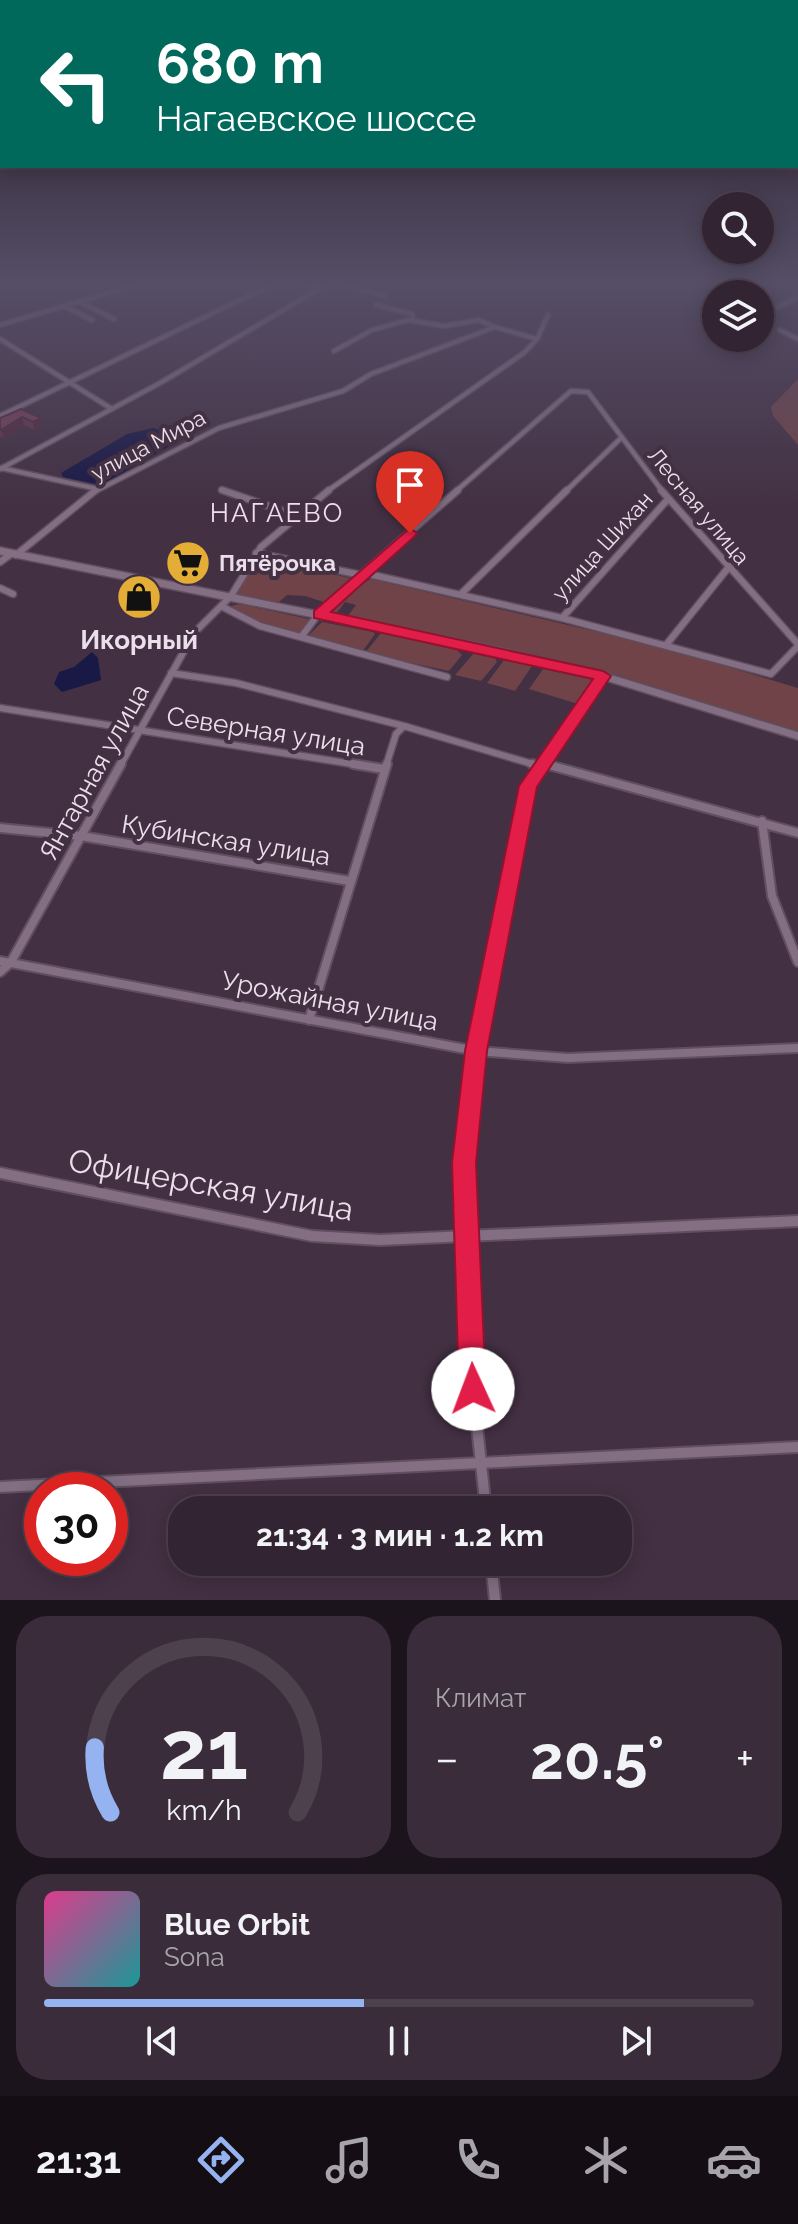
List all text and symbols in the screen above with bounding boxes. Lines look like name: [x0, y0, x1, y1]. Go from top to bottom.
text: 680 m: [156, 30, 324, 96]
icon: left: [24, 32, 128, 136]
text: Нагаевское шоссе: [156, 97, 476, 139]
map controls: [702, 192, 774, 352]
button: search: [702, 192, 774, 264]
button: layers: [702, 280, 774, 352]
street label: улица Мира: [86, 404, 210, 486]
street label: Лесная улица: [643, 442, 755, 570]
pin: [376, 451, 444, 533]
icon: arrive: [388, 463, 432, 507]
street label: улица Шихан: [546, 486, 658, 606]
district label: НАГАЕВО: [210, 498, 344, 528]
supermarket icon: Пятёрочка: [164, 539, 212, 587]
place label: Пятёрочка: [219, 550, 336, 576]
shop icon: Икорный: [115, 573, 163, 621]
place label: Икорный: [80, 625, 198, 655]
street label: Янтарная улица: [33, 679, 155, 865]
street label: Северная улица: [165, 700, 367, 762]
street label: Кубинская улица: [119, 809, 333, 871]
street label: Урожайная улица: [219, 965, 441, 1037]
street label: Офицерская улица: [66, 1141, 356, 1228]
position arrow: [431, 1347, 515, 1431]
speed limit sign: 30: [24, 1472, 128, 1576]
text: 21:34 · 3 мин · 1.2 km: [256, 1518, 544, 1553]
text: Климат: [435, 1683, 526, 1713]
text: 21: [159, 1701, 248, 1798]
text: 20.5°: [530, 1723, 664, 1793]
text: −: [435, 1733, 459, 1784]
text: +: [736, 1733, 754, 1784]
text: km/h: [166, 1793, 241, 1827]
text: Blue Orbit: [164, 1907, 310, 1942]
text: Sona: [164, 1942, 225, 1972]
icon: previous: [140, 2019, 184, 2063]
icon: pause: [377, 2019, 421, 2063]
icon: next: [614, 2019, 658, 2063]
icon: directions: [193, 2132, 249, 2188]
icon: music: [321, 2132, 377, 2188]
icon: phone: [450, 2132, 506, 2188]
icon: climate: [578, 2132, 634, 2188]
icon: car: [706, 2132, 762, 2188]
text: 21:31: [36, 2139, 121, 2181]

